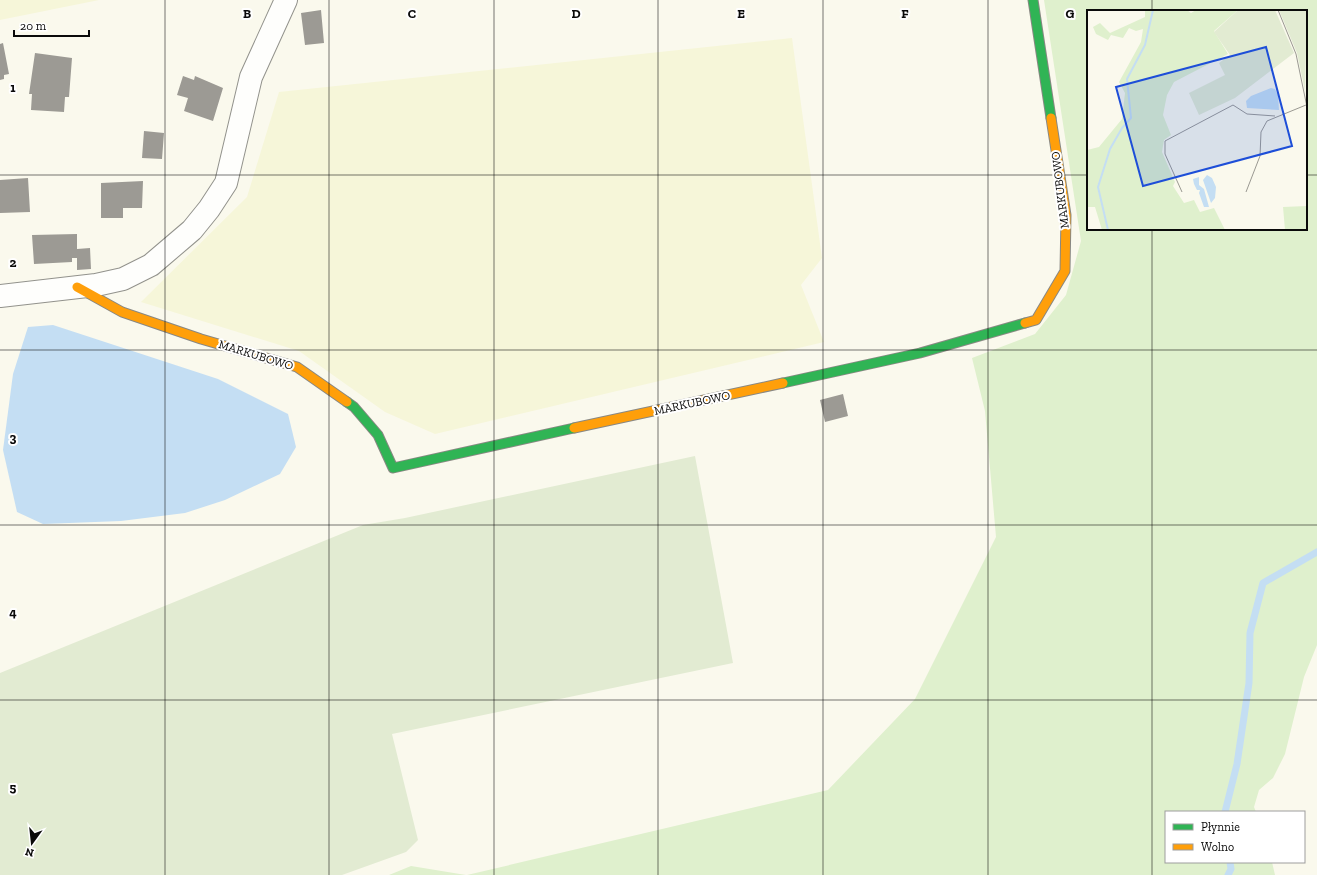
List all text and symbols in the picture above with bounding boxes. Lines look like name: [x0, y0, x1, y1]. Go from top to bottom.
text: B: [243, 6, 251, 21]
text: C: [408, 6, 416, 21]
text: D: [571, 6, 581, 21]
text: E: [737, 6, 745, 21]
text: F: [901, 6, 909, 21]
text: G: [1066, 6, 1075, 21]
inset map: [1087, 10, 1307, 230]
scale bar: [14, 12, 89, 38]
text: 20 m: [20, 19, 47, 33]
text: 1: [10, 80, 16, 95]
street label: MARKUBOWO: [1048, 150, 1072, 229]
text: 2: [10, 255, 17, 270]
street label: MARKUBOWO: [217, 337, 295, 373]
street label: MARKUBOWO: [653, 388, 732, 418]
text: 3: [10, 430, 17, 445]
text: 4: [9, 605, 17, 620]
text: 5: [10, 780, 17, 795]
legend: [1165, 811, 1305, 863]
text: Płynnie: [1201, 820, 1240, 834]
north arrow: [12, 823, 52, 863]
text: Wolno: [1201, 840, 1234, 854]
text: N: [23, 845, 35, 860]

